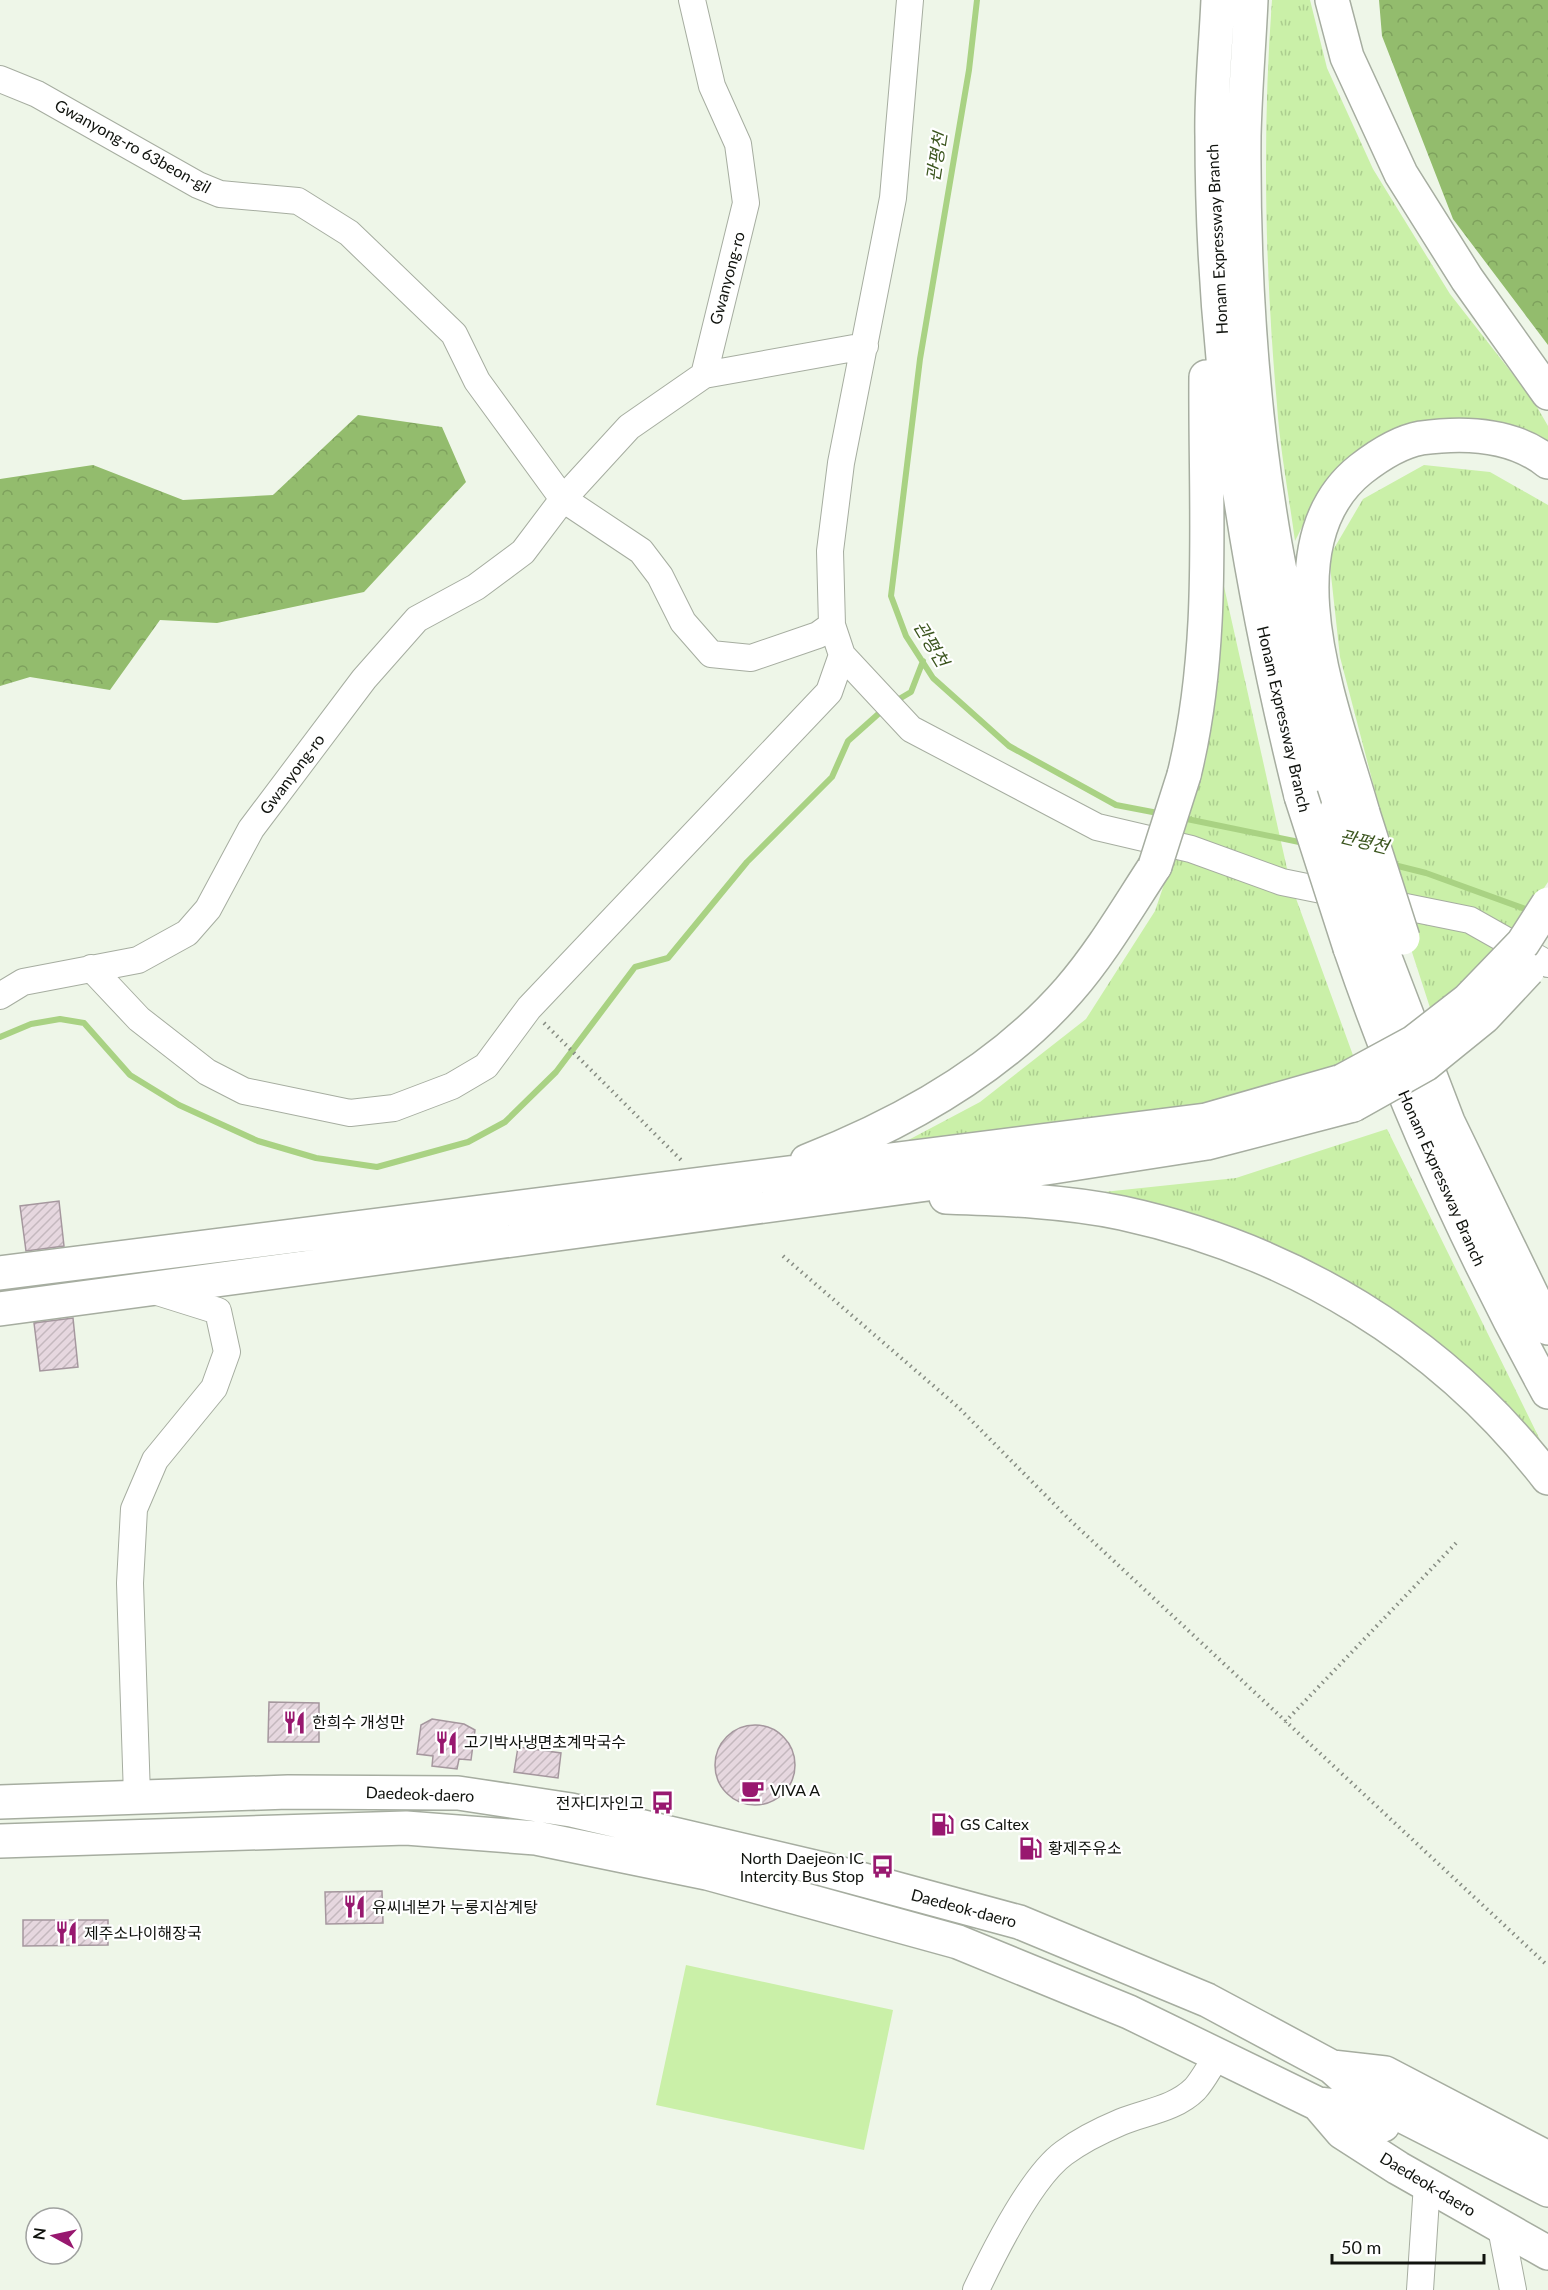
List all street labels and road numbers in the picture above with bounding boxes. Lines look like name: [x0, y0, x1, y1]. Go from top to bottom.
street label: Gwanyong-ro 63beon-gil: [52, 95, 215, 196]
street label: Honam Expressway Branch: [1202, 143, 1231, 335]
street label: Gwanyong-ro: [705, 229, 748, 326]
street label: Honam Expressway Branch: [1254, 624, 1315, 814]
street label: Gwanyong-ro: [255, 730, 328, 818]
street label: Honam Expressway Branch: [1395, 1087, 1490, 1269]
street label: Daedeok-daero: [365, 1782, 475, 1805]
street label: Daedeok-daero: [909, 1884, 1019, 1931]
street label: Daedeok-daero: [1377, 2147, 1480, 2220]

